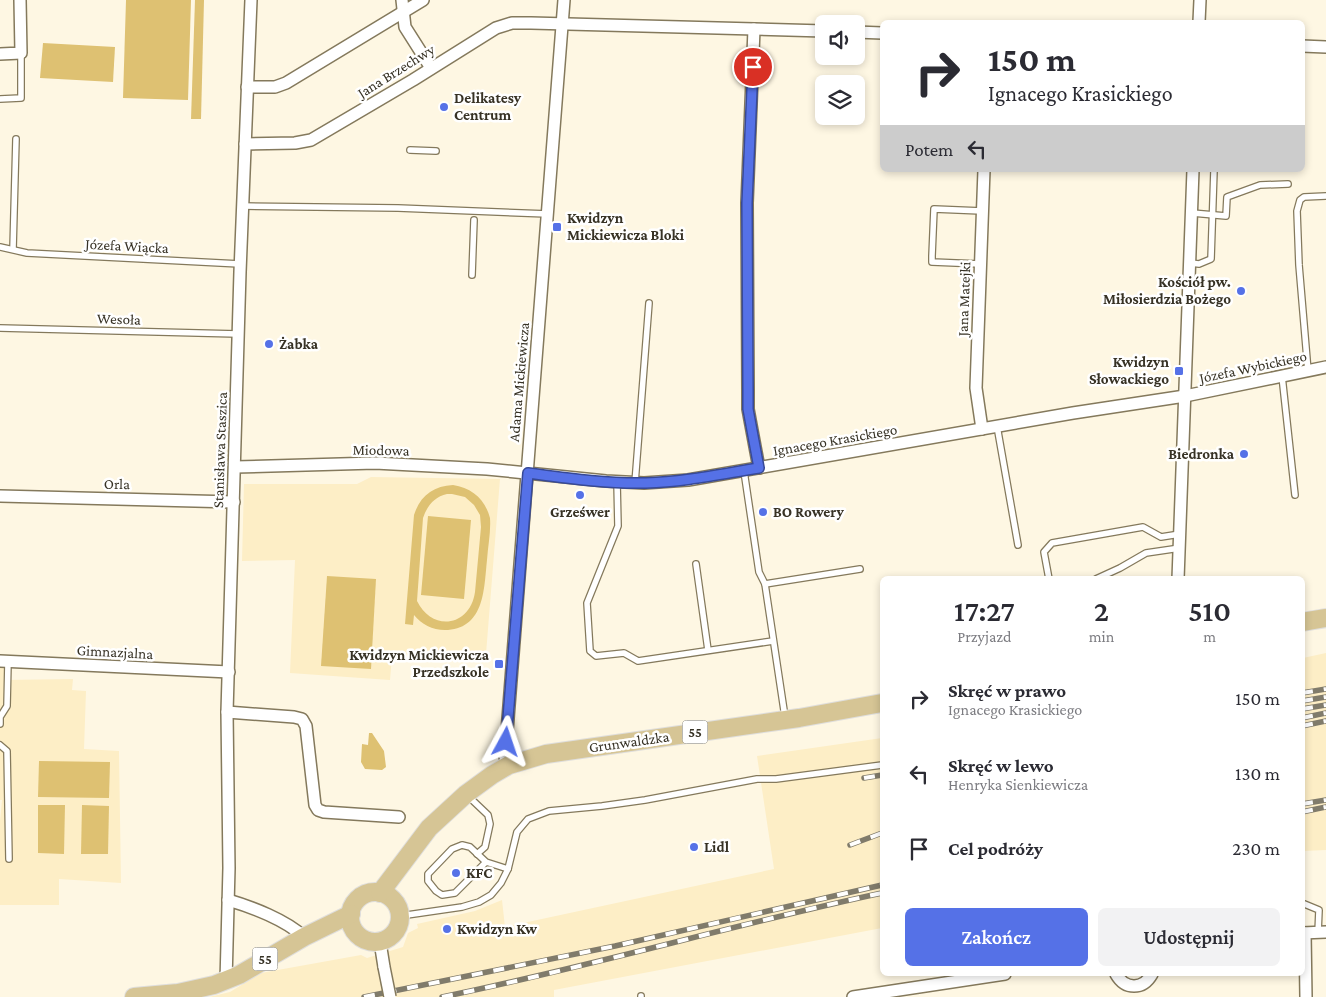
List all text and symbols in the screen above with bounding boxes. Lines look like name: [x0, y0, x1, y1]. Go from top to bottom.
map controls: [815, 15, 865, 125]
button: sound: [815, 15, 865, 65]
icon: right: [905, 40, 970, 105]
text: 150 m: [988, 40, 1076, 79]
street label: Jana Brzechwy: [353, 41, 438, 103]
pin: [732, 46, 774, 88]
icon: arrive: [739, 53, 767, 81]
button: layers: [815, 75, 865, 125]
text: Ignacego Krasickiego: [988, 81, 1173, 106]
place label: Delikatesy Centrum: [454, 90, 522, 123]
marker: Delikatesy Centrum: [438, 101, 450, 113]
icon: left: [963, 135, 991, 163]
text: Potem: [905, 139, 953, 160]
place label: Kwidzyn Mickiewicza Bloki: [567, 210, 685, 243]
marker: Kwidzyn Mickiewicza Bloki: [551, 221, 563, 233]
street label: Józefa Wiącka: [83, 236, 169, 257]
street label: Jana Matejki: [955, 261, 974, 339]
place label: Kościół pw. Miłosierdzia Bożego: [1103, 274, 1231, 307]
marker: Kościół pw. Miłosierdzia Bożego: [1235, 285, 1247, 297]
street label: Wesoła: [97, 310, 141, 328]
street label: Adama Mickiewicza: [506, 322, 532, 442]
place label: Żabka: [279, 336, 319, 352]
marker: Żabka: [263, 338, 275, 350]
street label: Józefa Wybickiego: [1196, 348, 1308, 388]
place label: Kwidzyn Słowackiego: [1089, 354, 1169, 387]
marker: Kwidzyn Słowackiego: [1173, 365, 1185, 377]
street label: Stanisława Staszica: [210, 391, 230, 508]
street label: Ignacego Krasickiego: [772, 421, 899, 460]
street label: Miodowa: [352, 442, 410, 458]
place label: Biedronka: [1168, 446, 1235, 462]
marker: Biedronka: [1238, 448, 1250, 460]
street label: Orla: [104, 476, 130, 492]
marker: Grześwer: [574, 489, 586, 501]
place label: Grześwer: [550, 504, 610, 520]
place label: BO Rowery: [773, 504, 844, 520]
marker: BO Rowery: [757, 506, 769, 518]
text: 17:27: [954, 594, 1015, 627]
text: 2: [1094, 594, 1109, 627]
text: 510: [1188, 594, 1231, 627]
text: Przyjazd: [957, 628, 1012, 645]
text: min: [1089, 628, 1114, 645]
text: m: [1203, 628, 1216, 645]
street label: Gimnazjalna: [76, 642, 154, 663]
place label: Kwidzyn Mickiewicza Przedszkole: [349, 647, 490, 680]
marker: Kwidzyn Mickiewicza Przedszkole: [493, 658, 505, 670]
text: Skręć w prawo: [948, 680, 1066, 701]
icon: right: [905, 685, 933, 713]
text: 150 m: [1235, 688, 1280, 709]
text: Ignacego Krasickiego: [948, 701, 1082, 718]
position arrow: [479, 715, 531, 767]
road number: 55: [682, 720, 708, 744]
street label: Grunwaldzka: [588, 728, 670, 756]
text: Skręć w lewo: [948, 755, 1054, 776]
icon: left: [905, 760, 933, 788]
text: 130 m: [1235, 763, 1280, 784]
text: Henryka Sienkiewicza: [948, 776, 1088, 793]
icon: arrive: [905, 835, 933, 863]
text: Cel podróży: [948, 838, 1043, 859]
text: 230 m: [1232, 838, 1280, 859]
place label: Lidl: [704, 839, 730, 855]
marker: Lidl: [688, 841, 700, 853]
place label: KFC: [466, 865, 492, 881]
marker: KFC: [450, 867, 462, 879]
button: Zakończ: [905, 908, 1088, 966]
button: Udostępnij: [1098, 908, 1280, 966]
place label: Kwidzyn Kw: [457, 921, 538, 937]
marker: Kwidzyn Kw: [441, 923, 453, 935]
road number: 55: [252, 948, 278, 971]

